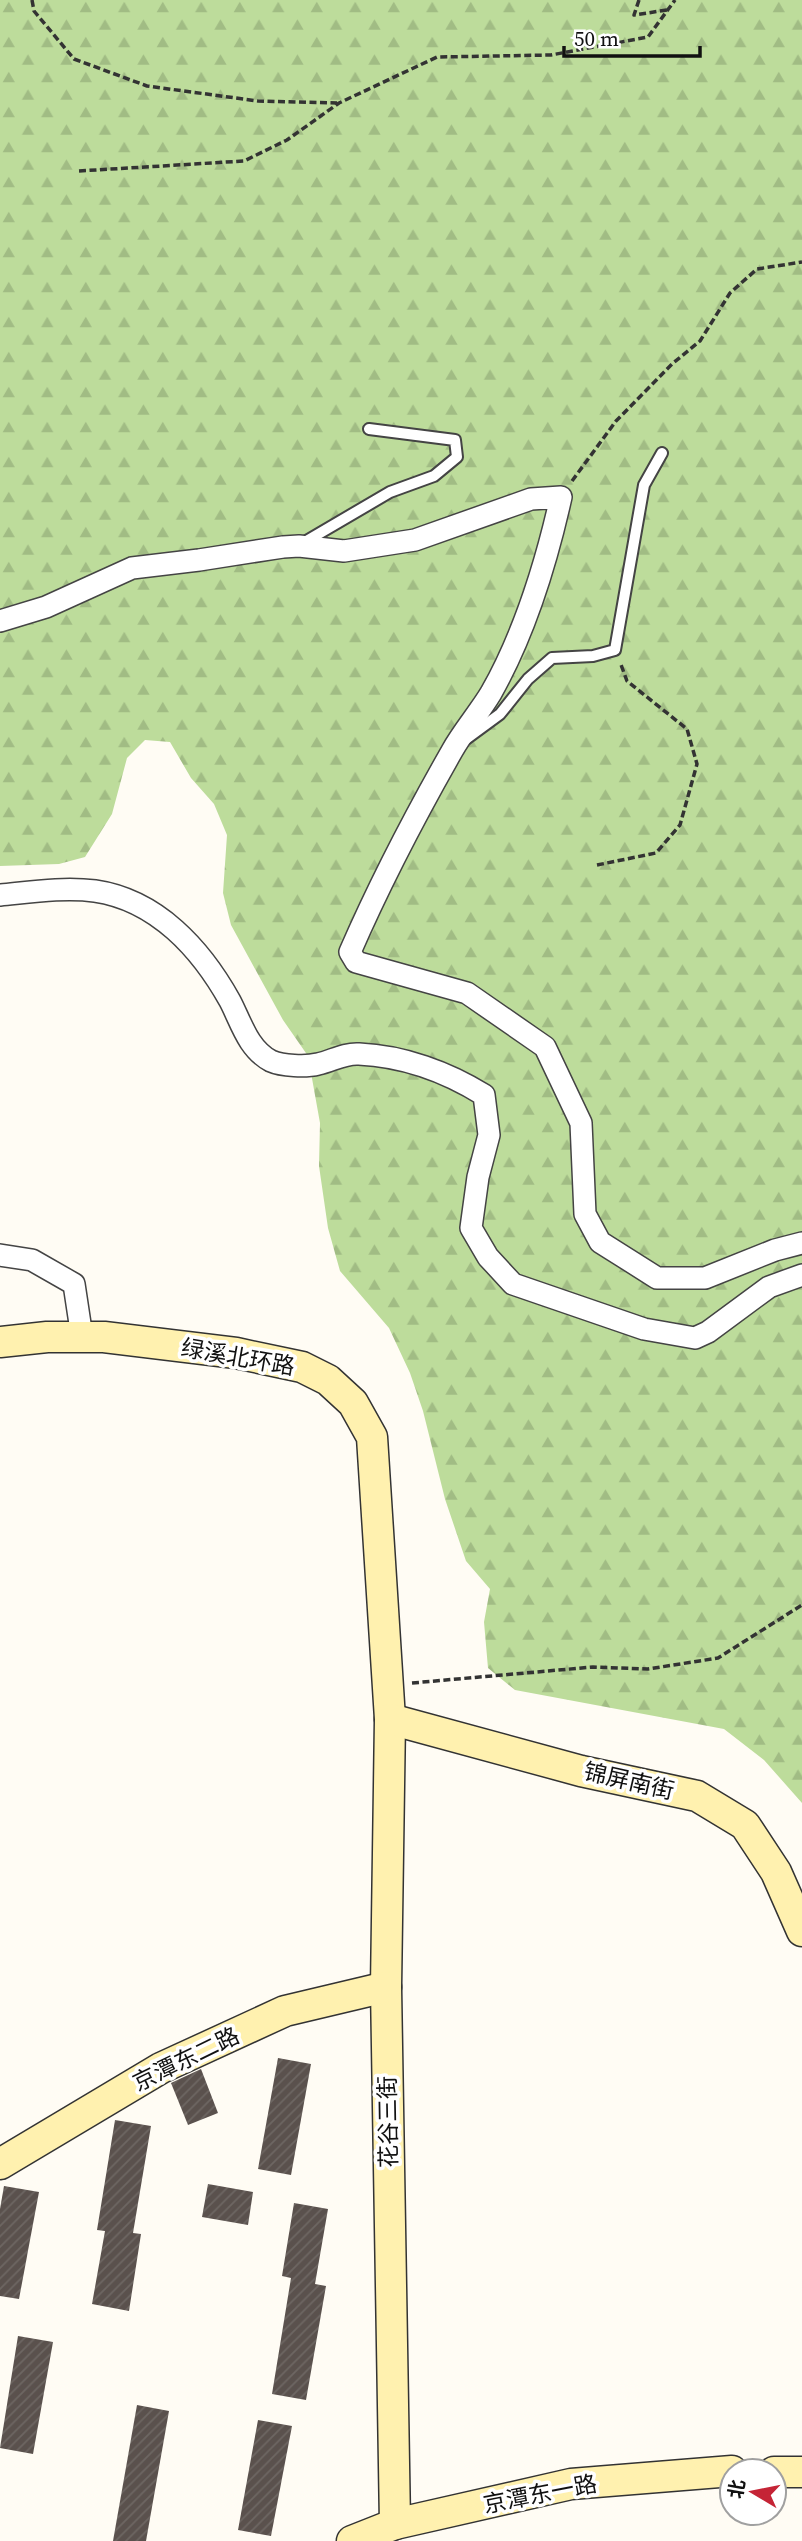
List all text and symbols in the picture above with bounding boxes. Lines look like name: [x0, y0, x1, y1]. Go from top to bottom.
scale bar: [564, 14, 700, 58]
text: 50 m: [574, 24, 619, 53]
street label: 绿溪北环路: [179, 1331, 297, 1383]
street label: 锦屏南街: [581, 1755, 677, 1807]
street label: 京潭东二路: [127, 2019, 245, 2099]
street label: 花谷三街: [371, 2076, 405, 2168]
north arrow: [718, 2457, 788, 2527]
street label: 京潭东一路: [481, 2467, 599, 2521]
text: 北: [722, 2477, 751, 2501]

